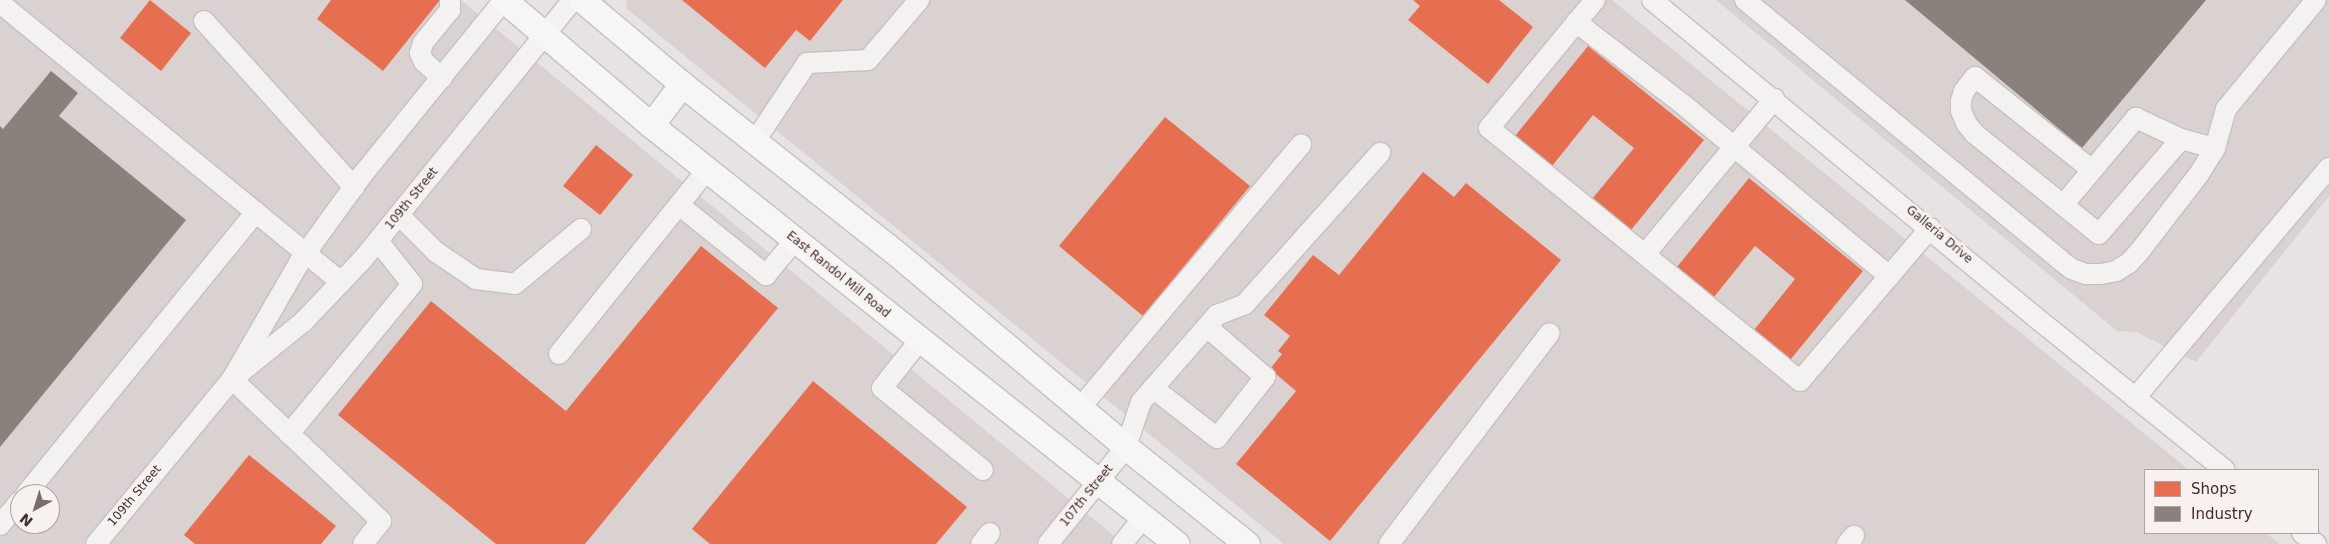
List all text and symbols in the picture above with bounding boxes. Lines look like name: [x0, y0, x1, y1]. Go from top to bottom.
street label: 109th Street: [383, 165, 441, 233]
street label: Galleria Drive: [1903, 203, 1975, 267]
street label: East Randol Mill Road: [783, 229, 893, 321]
street label: 109th Street: [105, 462, 165, 530]
street label: 107th Street: [1058, 462, 1116, 530]
legend: [2144, 469, 2319, 534]
text: Shops: [2191, 480, 2237, 498]
north arrow: [10, 484, 60, 534]
text: Industry: [2191, 505, 2253, 523]
text: N: [17, 510, 36, 530]

